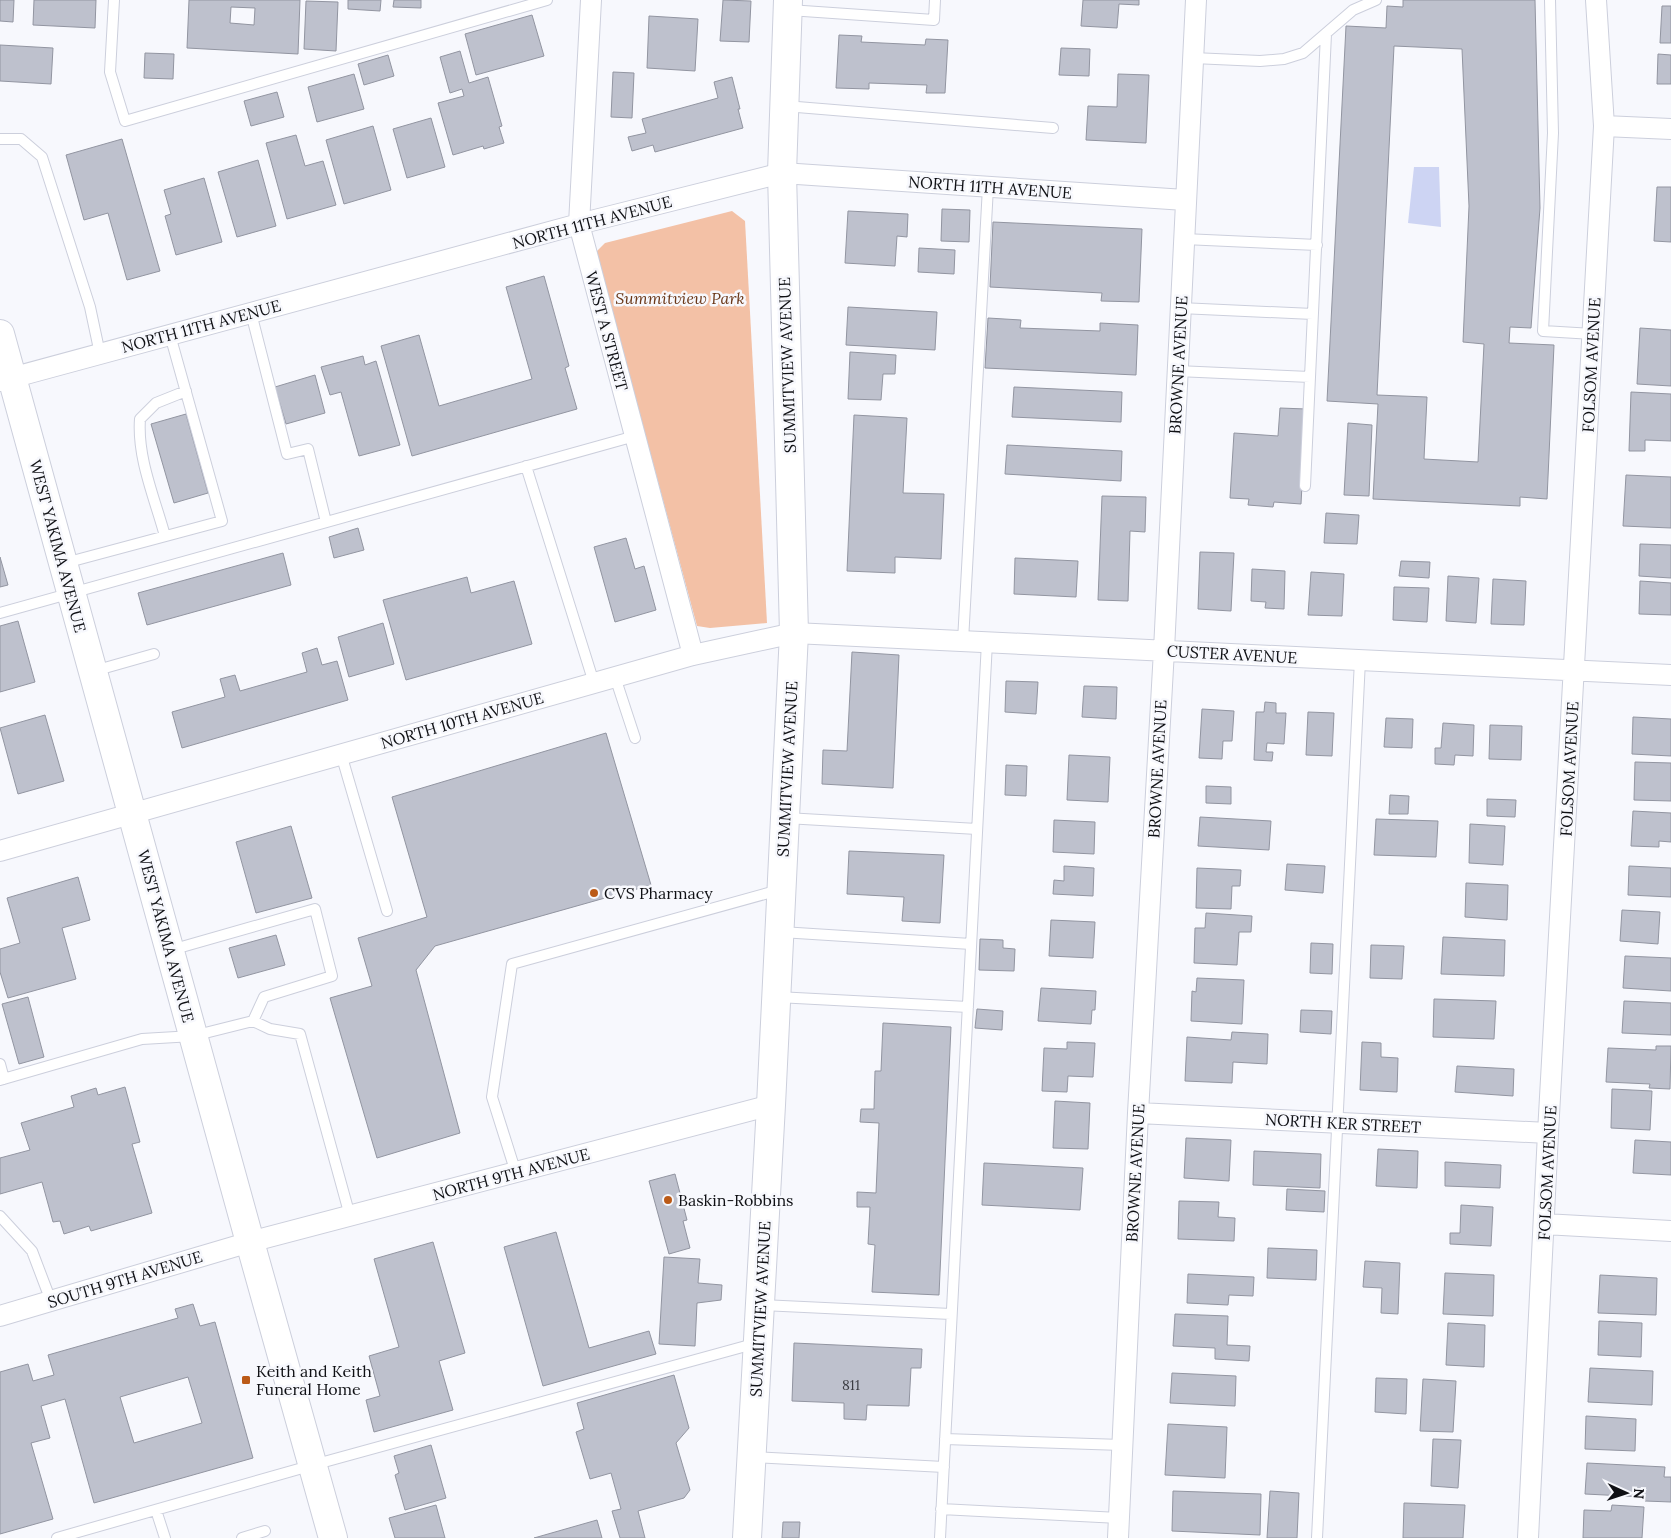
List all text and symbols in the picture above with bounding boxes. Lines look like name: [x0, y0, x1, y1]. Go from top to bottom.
street label: NORTH 11TH AVENUE: [907, 171, 1073, 203]
street label: NORTH 11TH AVENUE: [510, 191, 674, 253]
street label: WEST A STREET: [581, 269, 633, 393]
street label: SUMMITVIEW AVENUE: [774, 277, 800, 453]
park label: Summitview Park: [615, 288, 745, 308]
street label: NORTH 11TH AVENUE: [119, 295, 283, 357]
street label: BROWNE AVENUE: [1164, 295, 1192, 435]
street label: FOLSOM AVENUE: [1577, 297, 1605, 433]
street label: WEST YAKIMA AVENUE: [25, 457, 91, 635]
street label: CUSTER AVENUE: [1166, 641, 1298, 667]
street label: SUMMITVIEW AVENUE: [772, 680, 802, 858]
street label: NORTH 10TH AVENUE: [378, 687, 546, 753]
street label: BROWNE AVENUE: [1143, 699, 1171, 839]
street label: FOLSOM AVENUE: [1555, 701, 1583, 837]
street label: WEST YAKIMA AVENUE: [133, 847, 199, 1025]
place label: CVS Pharmacy: [604, 883, 713, 903]
marker: CVS Pharmacy: [588, 887, 600, 899]
street label: BROWNE AVENUE: [1121, 1103, 1149, 1243]
street label: FOLSOM AVENUE: [1533, 1105, 1561, 1241]
street label: NORTH KER STREET: [1264, 1109, 1422, 1137]
street label: NORTH 9TH AVENUE: [430, 1143, 592, 1205]
place label: Baskin-Robbins: [678, 1190, 794, 1210]
marker: Baskin-Robbins: [662, 1194, 674, 1206]
street label: SUMMITVIEW AVENUE: [745, 1220, 775, 1398]
street label: SOUTH 9TH AVENUE: [45, 1246, 205, 1312]
place label: Keith and Keith Funeral Home: [256, 1361, 372, 1399]
marker: Keith and Keith Funeral Home: [240, 1374, 252, 1386]
house number: 811: [842, 1376, 860, 1394]
north arrow: [1601, 1468, 1651, 1518]
text: N: [1630, 1488, 1648, 1500]

